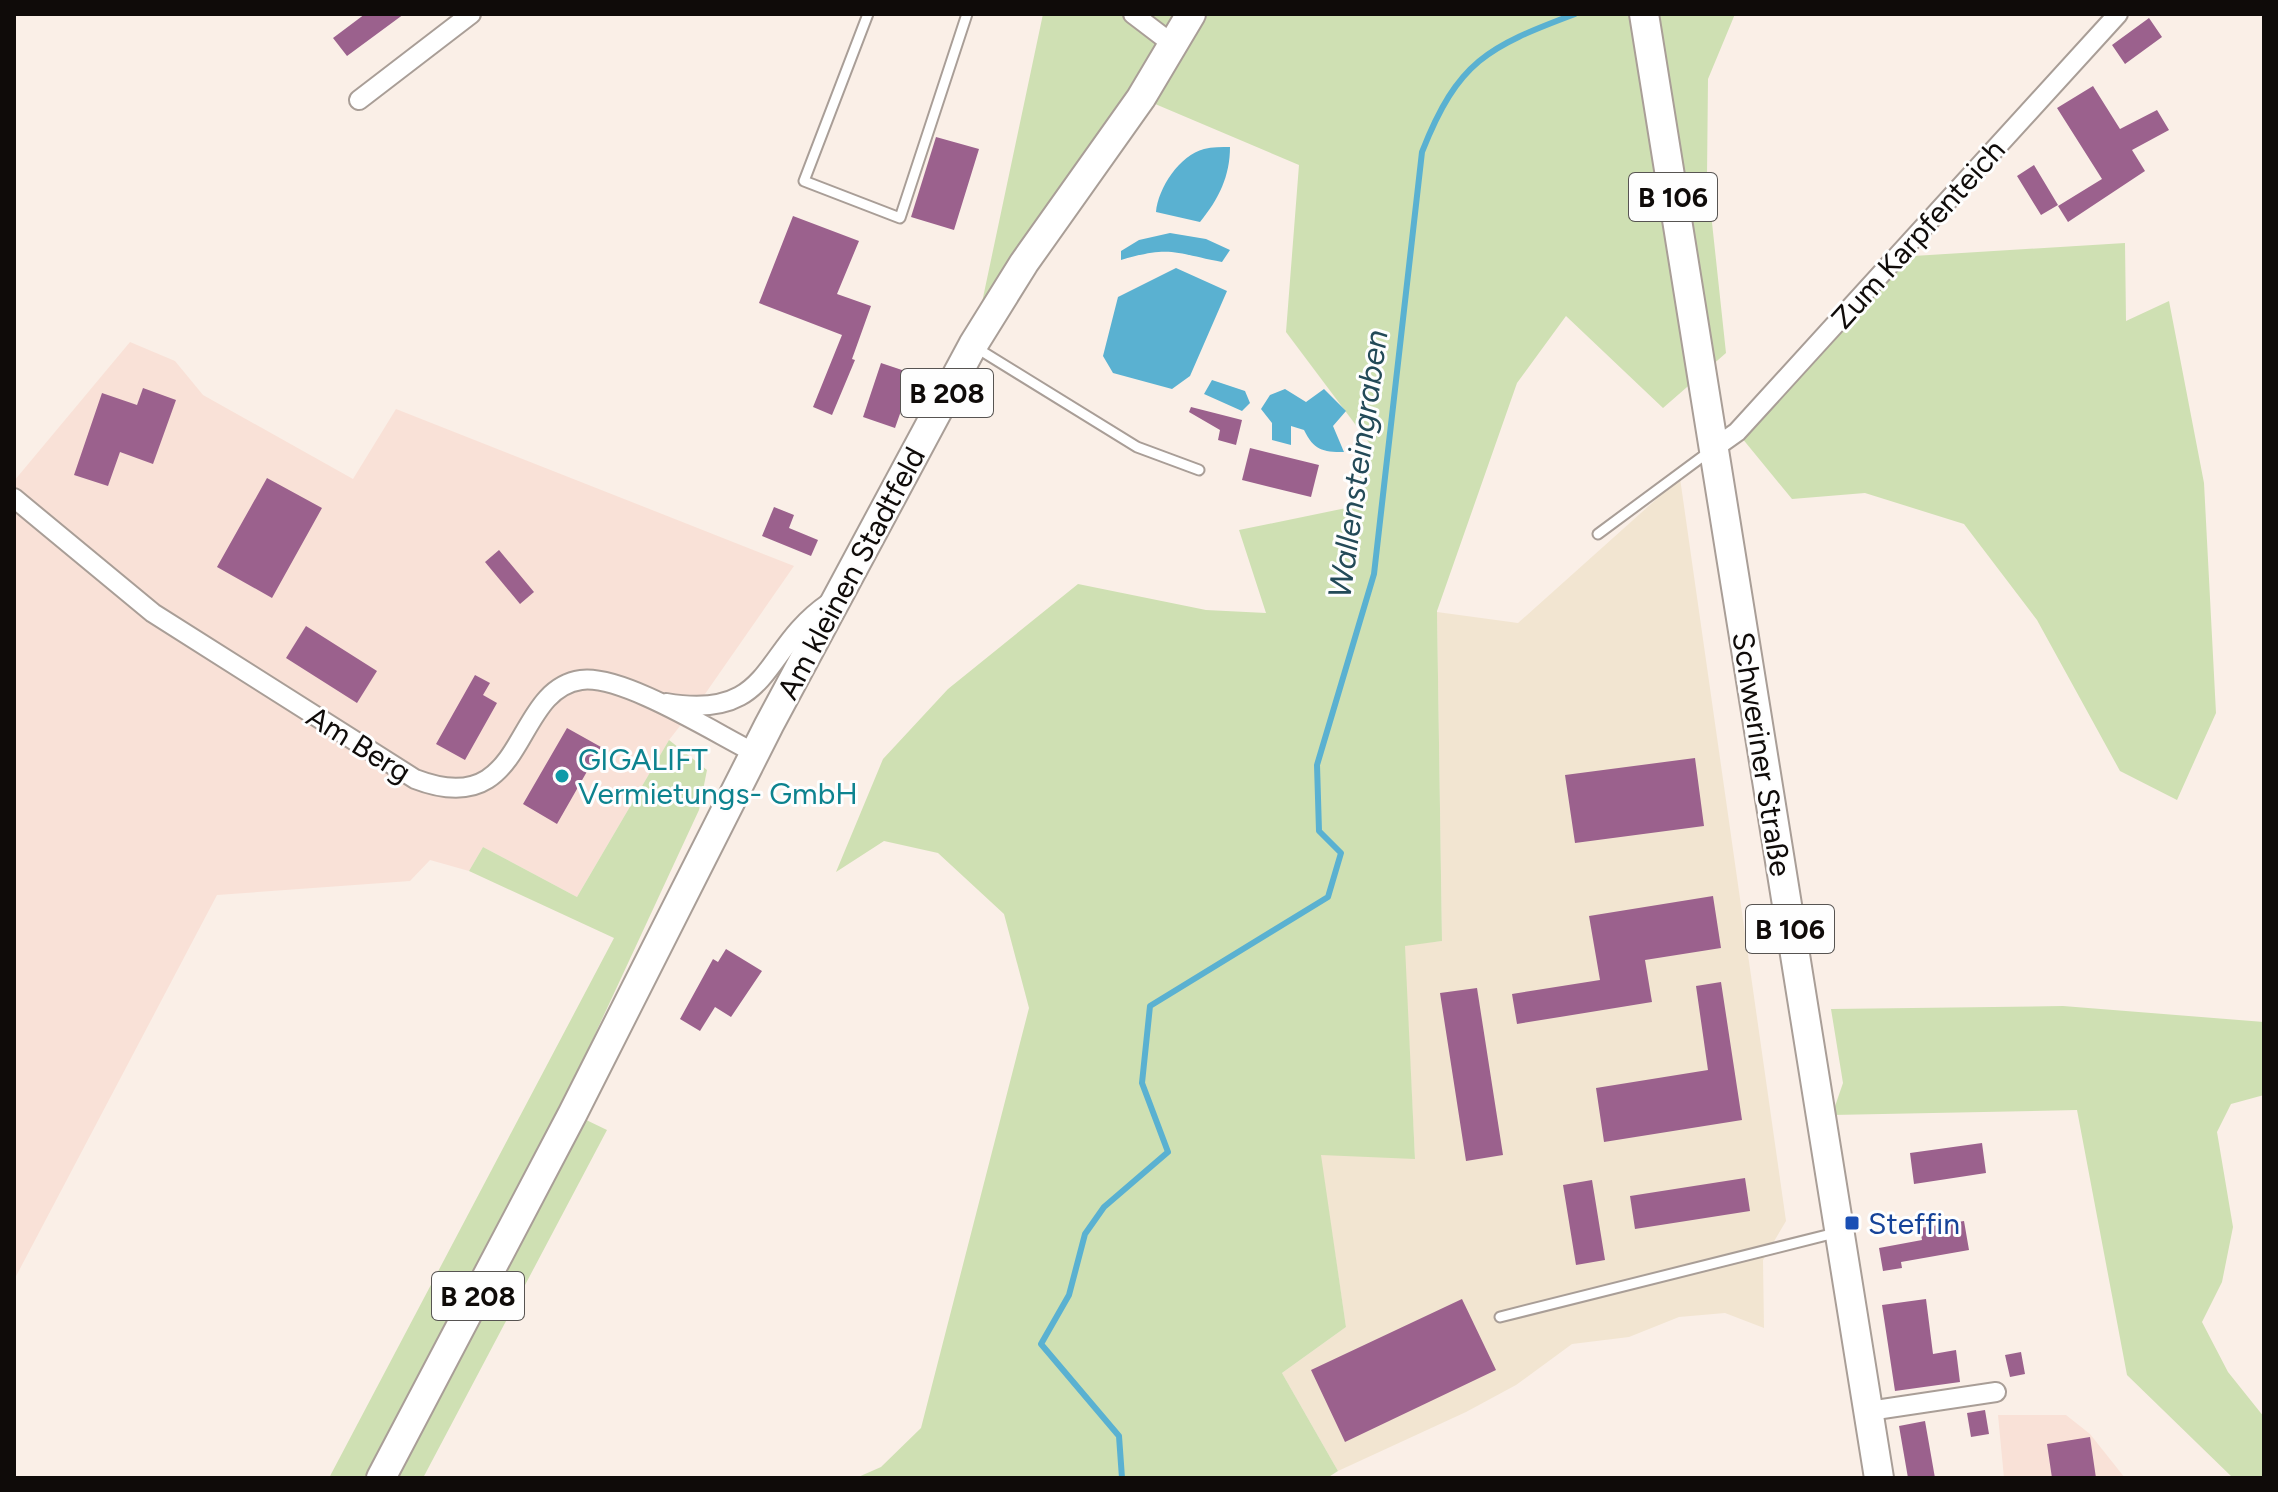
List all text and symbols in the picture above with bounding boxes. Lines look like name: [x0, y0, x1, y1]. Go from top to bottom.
street label: Zum Karpfenteich: [1823, 132, 2013, 336]
road number: B 106: [1629, 173, 1717, 221]
water label: Wallensteingraben: [1320, 327, 1396, 601]
road number: B 208: [901, 369, 993, 417]
street label: Am kleinen Stadtfeld: [769, 441, 933, 705]
street label: Schweriner Straße: [1724, 629, 1800, 879]
street label: Am Berg: [300, 698, 418, 790]
place label: GIGALIFT Vermietungs- GmbH: [578, 741, 858, 812]
marker: GIGALIFT Vermietungs- GmbH: [553, 767, 571, 785]
road number: B 106: [1746, 905, 1834, 953]
place label: Steffin: [1868, 1205, 1960, 1242]
marker: Steffin: [1843, 1214, 1861, 1232]
road number: B 208: [432, 1272, 524, 1320]

